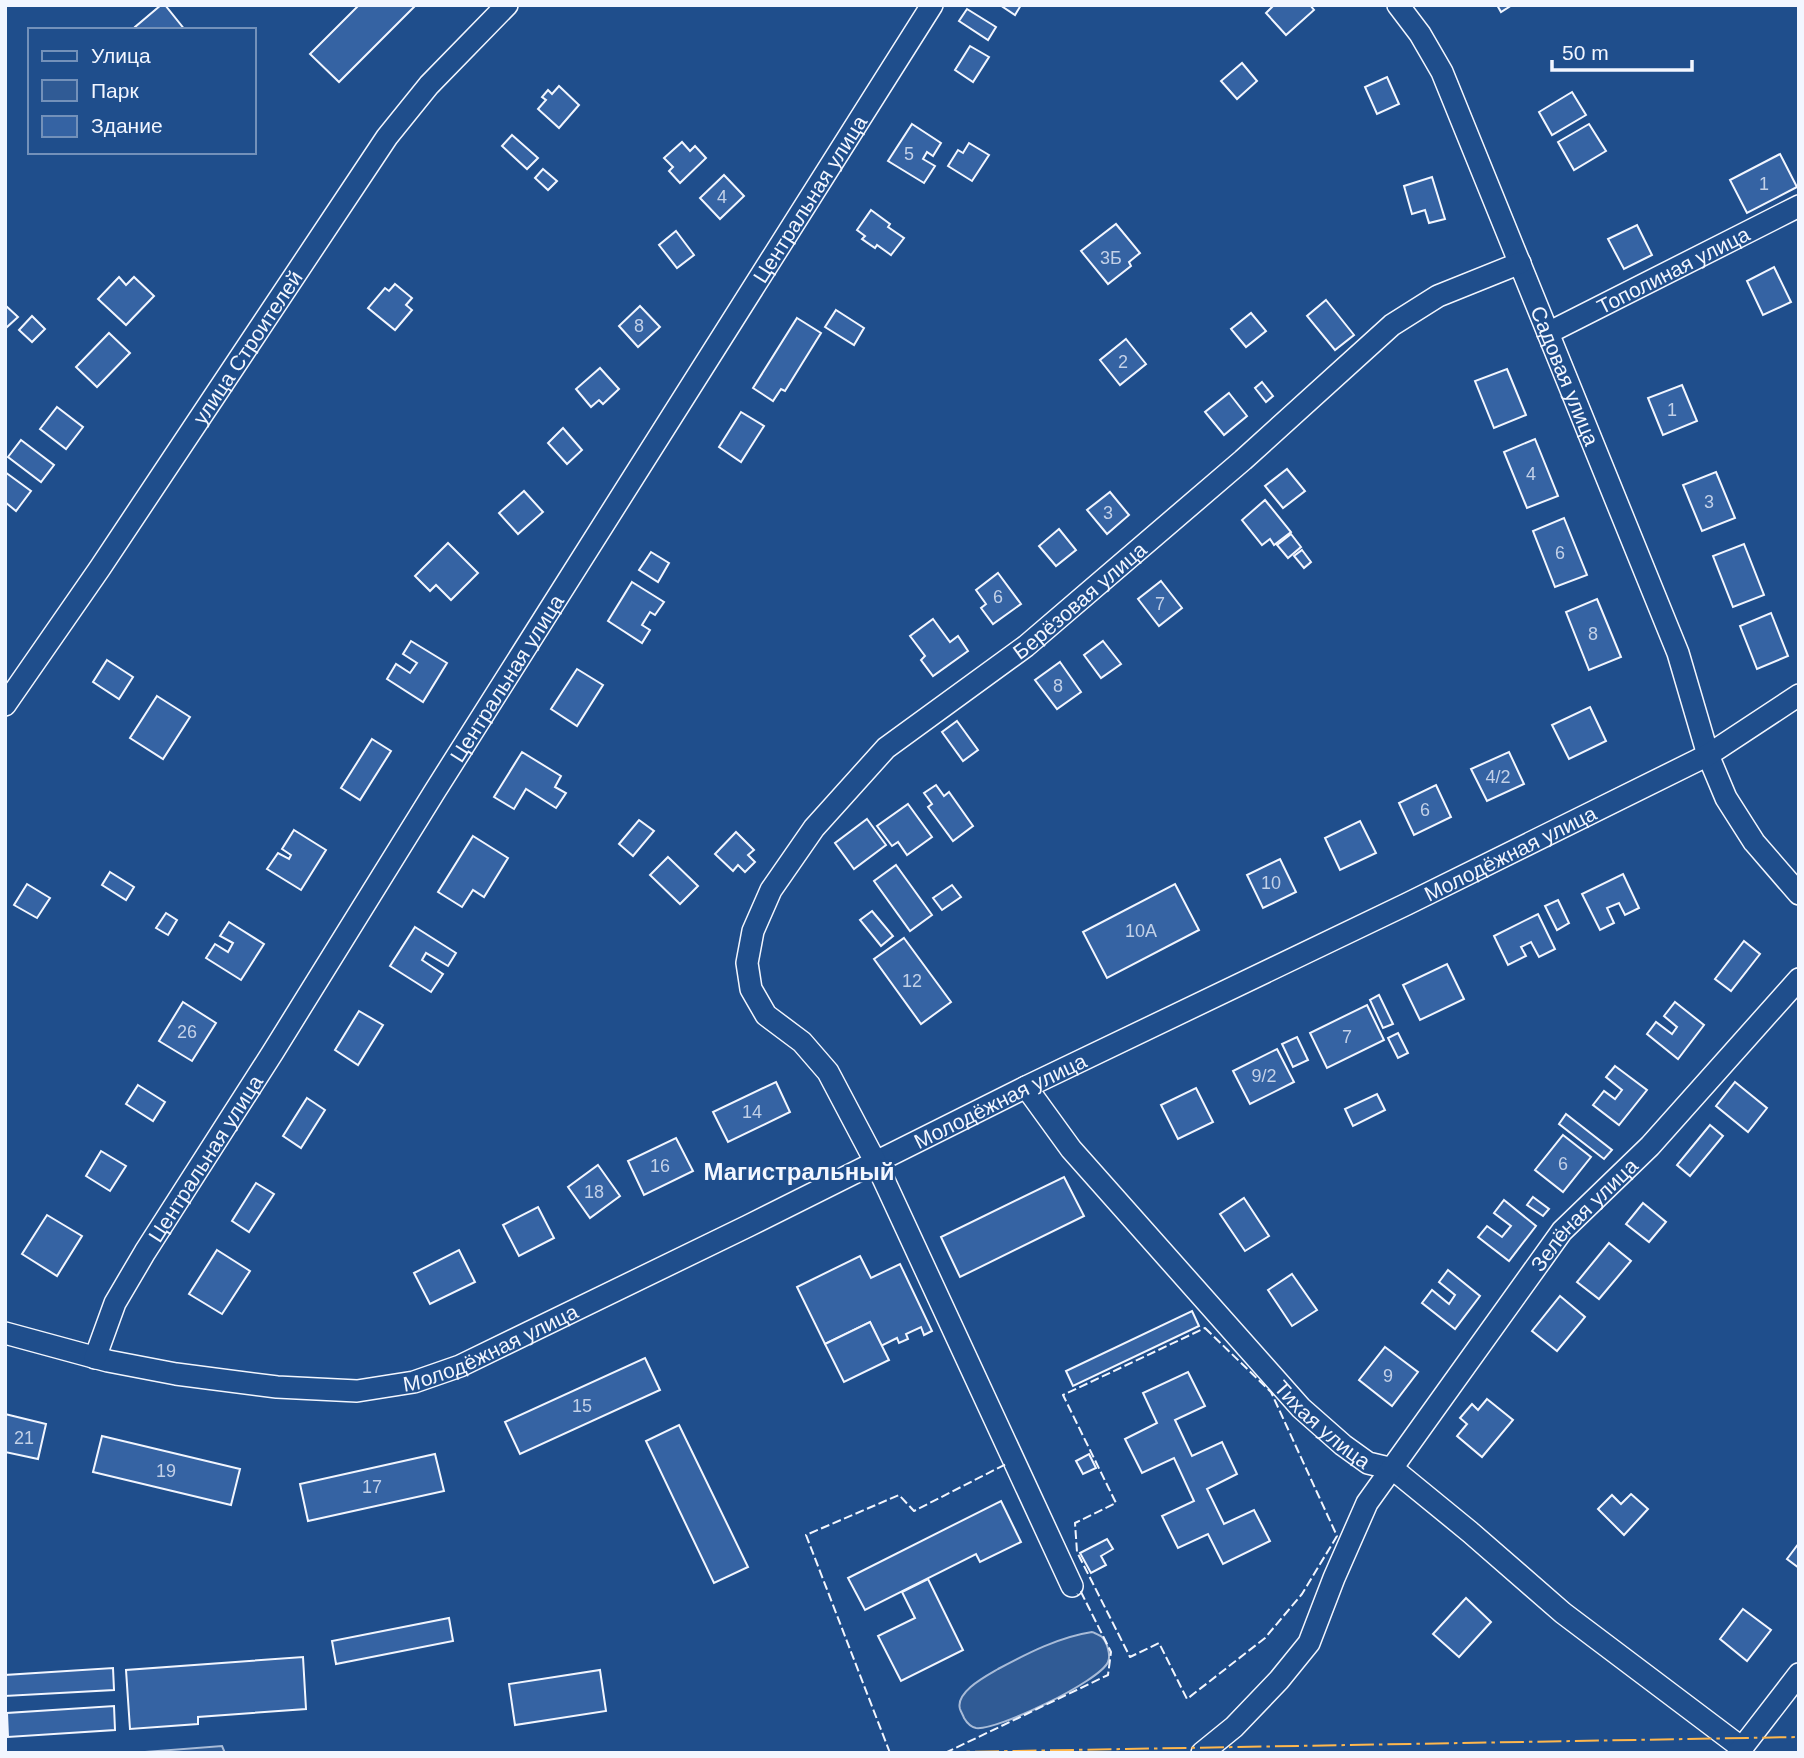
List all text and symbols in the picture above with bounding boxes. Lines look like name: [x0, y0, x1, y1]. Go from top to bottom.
legend: [28, 28, 256, 154]
scale bar: [1552, 28, 1692, 72]
text: 50 m: [1562, 41, 1609, 64]
text: Улица: [91, 44, 151, 67]
text: Парк: [91, 79, 139, 102]
street label: Центральная улица: [748, 111, 871, 287]
text: Здание: [91, 114, 163, 137]
house number: 5: [904, 144, 914, 164]
house number: 1: [1759, 174, 1769, 194]
house number: 4: [717, 187, 727, 207]
street label: Тополиная улица: [1593, 222, 1753, 318]
house number: 3Б: [1100, 248, 1122, 268]
street label: улица Строителей: [188, 266, 306, 428]
street label: Садовая улица: [1527, 302, 1604, 449]
house number: 8: [634, 316, 644, 336]
house number: 2: [1118, 352, 1128, 372]
house number: 1: [1667, 400, 1677, 420]
house number: 4: [1526, 464, 1536, 484]
house number: 3: [1704, 492, 1714, 512]
house number: 3: [1103, 503, 1113, 523]
street label: Берёзовая улица: [1008, 537, 1151, 663]
house number: 6: [1555, 543, 1565, 563]
house number: 6: [993, 587, 1003, 607]
street label: Центральная улица: [445, 590, 568, 766]
house number: 7: [1155, 594, 1165, 614]
house number: 8: [1588, 624, 1598, 644]
house number: 8: [1053, 676, 1063, 696]
house number: 4/2: [1485, 767, 1511, 787]
house number: 6: [1420, 800, 1430, 820]
street label: Молодёжная улица: [1420, 801, 1600, 905]
house number: 10: [1261, 873, 1281, 893]
house number: 10А: [1125, 921, 1157, 941]
house number: 12: [902, 971, 922, 991]
house number: 26: [177, 1022, 197, 1042]
house number: 7: [1342, 1027, 1352, 1047]
street label: Молодёжная улица: [910, 1048, 1090, 1153]
house number: 9/2: [1251, 1066, 1277, 1086]
street label: Центральная улица: [143, 1070, 267, 1246]
house number: 14: [742, 1102, 762, 1122]
street label: Зелёная улица: [1526, 1153, 1642, 1275]
house number: 6: [1558, 1154, 1568, 1174]
house number: 16: [650, 1156, 670, 1176]
district label: Магистральный: [703, 1158, 895, 1185]
house number: 18: [584, 1182, 604, 1202]
street label: Молодёжная улица: [401, 1299, 581, 1395]
house number: 9: [1383, 1366, 1393, 1386]
street label: Тихая улица: [1270, 1375, 1375, 1473]
house number: 15: [572, 1396, 592, 1416]
house number: 21: [14, 1428, 34, 1448]
house number: 19: [156, 1461, 176, 1481]
house number: 17: [362, 1477, 382, 1497]

